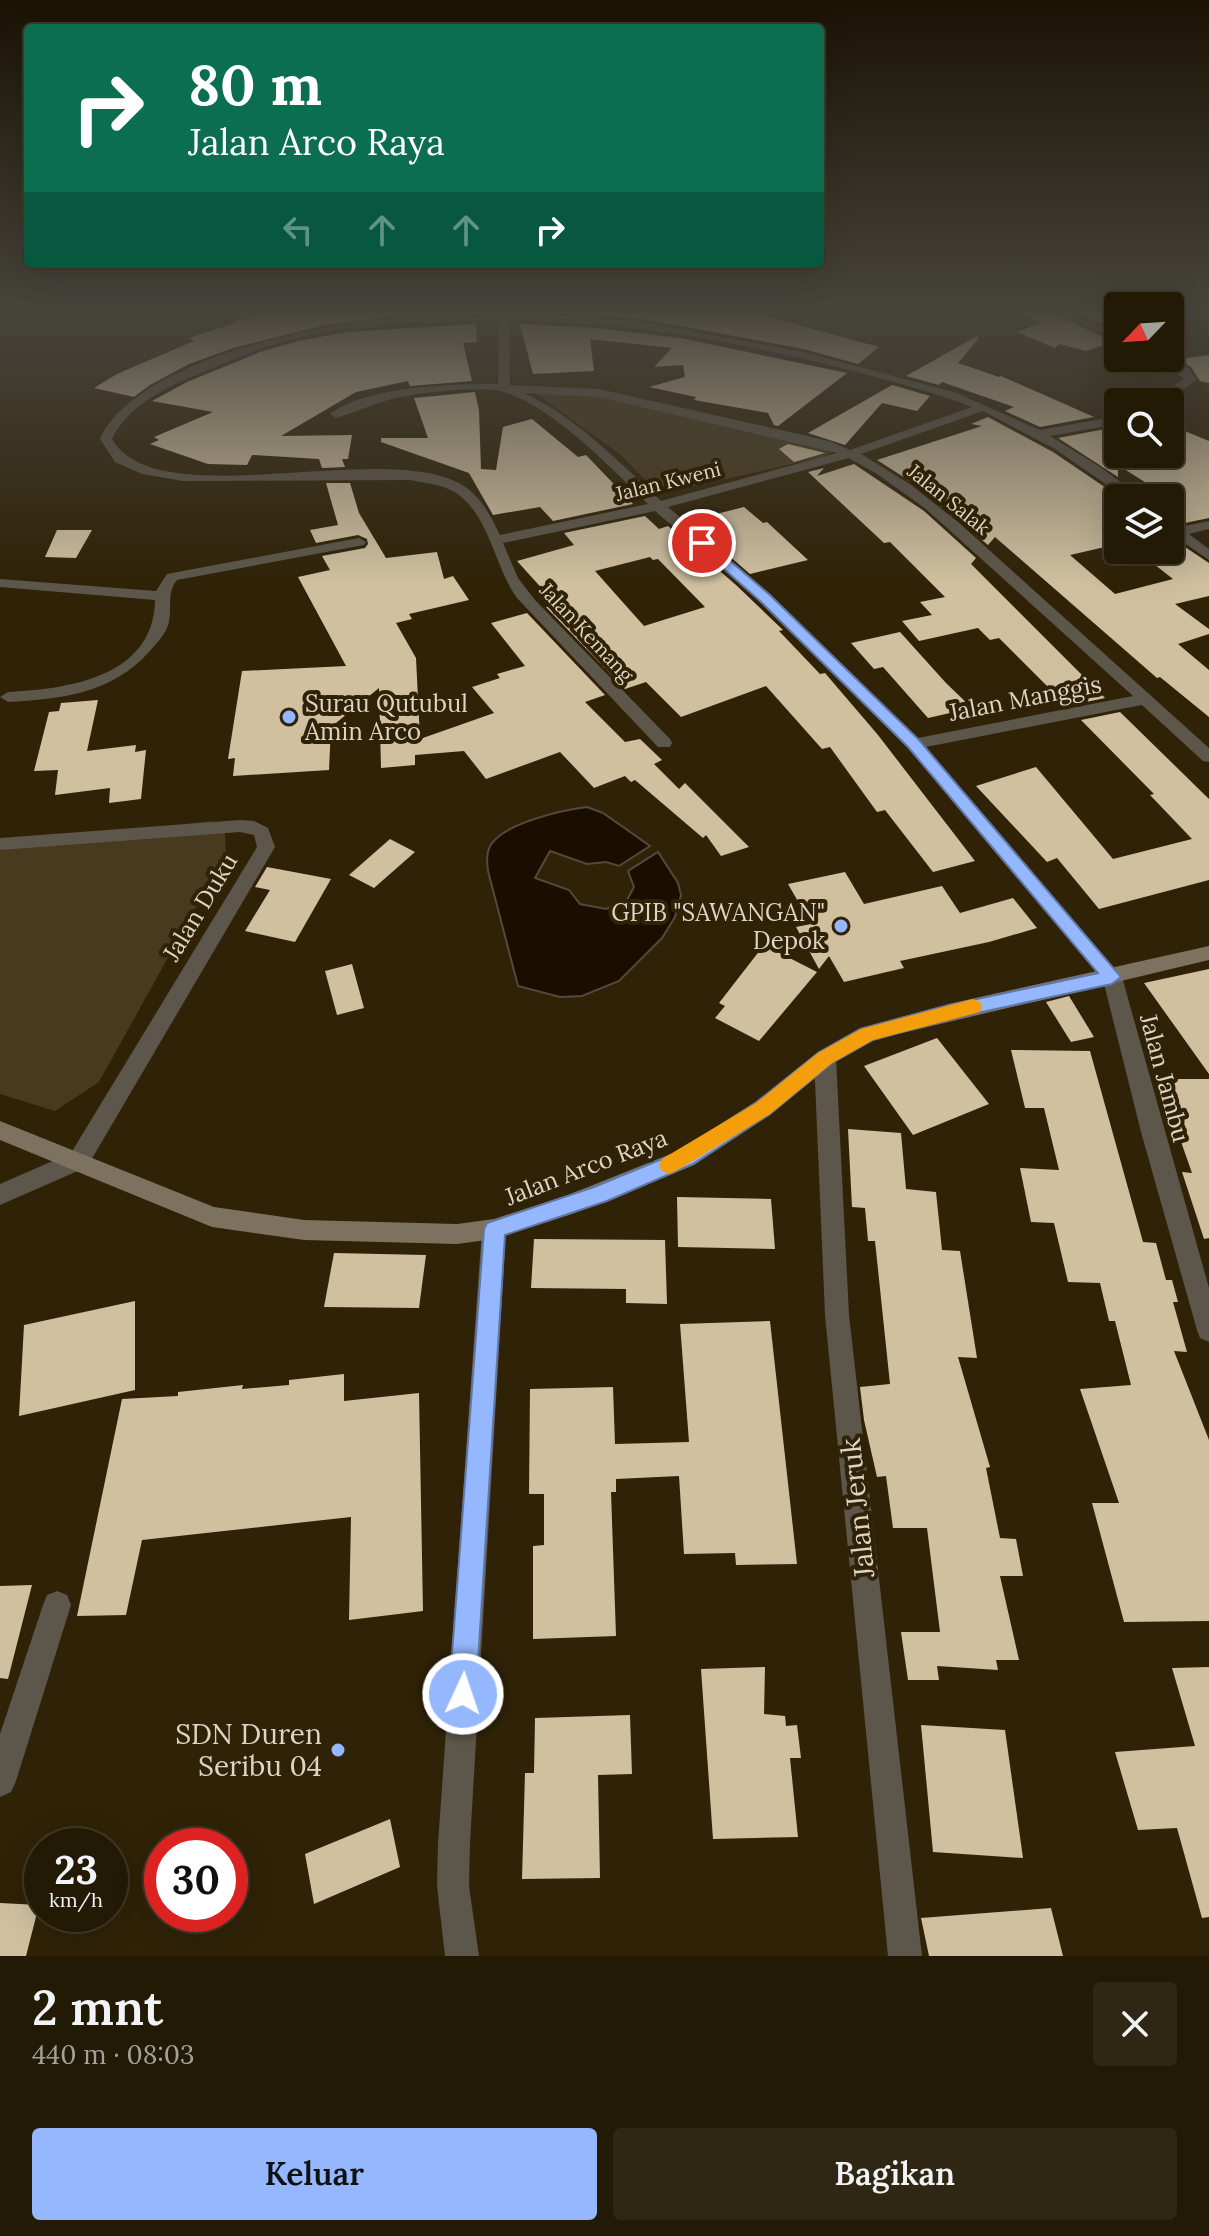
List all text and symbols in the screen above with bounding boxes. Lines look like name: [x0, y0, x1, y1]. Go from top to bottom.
text: 80 m: [188, 49, 322, 120]
icon: right: [56, 56, 160, 160]
text: Jalan Arco Raya: [188, 119, 445, 165]
icon: left: [276, 208, 320, 252]
icon: ahead: [360, 208, 404, 252]
icon: ahead: [444, 208, 488, 252]
icon: right: [528, 208, 572, 252]
north arrow: [1104, 292, 1184, 372]
map controls: [1104, 292, 1184, 564]
button: search: [1104, 388, 1184, 468]
street label: Jalan Kweni: [612, 456, 723, 506]
street label: Jalan Salak: [902, 458, 995, 540]
button: layers: [1104, 484, 1184, 564]
pin: [668, 509, 736, 577]
icon: arrive: [680, 521, 724, 565]
street label: Jalan Kemang: [534, 577, 640, 687]
street label: Jalan Manggis: [945, 668, 1104, 728]
place label: Surau Qutubul Amin Arco: [304, 688, 468, 747]
marker: Surau Qutubul Amin Arco: [280, 708, 298, 726]
street label: Jalan Duku: [155, 847, 244, 967]
place label: GPIB "SAWANGAN" Depok: [611, 897, 825, 956]
marker: GPIB "SAWANGAN" Depok: [832, 917, 850, 935]
street label: Jalan Jambu: [1133, 1010, 1197, 1146]
street label: Jalan Arco Raya: [500, 1122, 672, 1213]
street label: Jalan Jeruk: [832, 1437, 882, 1580]
position arrow: [421, 1652, 505, 1736]
place label: SDN Duren Seribu 04: [175, 1716, 322, 1784]
marker: SDN Duren Seribu 04: [329, 1741, 347, 1759]
speed limit sign: 30: [144, 1828, 248, 1932]
text: 23: [54, 1844, 98, 1895]
text: km/h: [49, 1887, 103, 1912]
text: 2 mnt: [32, 1977, 163, 2038]
button: close: [1093, 1982, 1177, 2066]
text: 440 m · 08:03: [32, 2038, 194, 2071]
button: Keluar: [32, 2128, 597, 2220]
button: Bagikan: [613, 2128, 1177, 2220]

